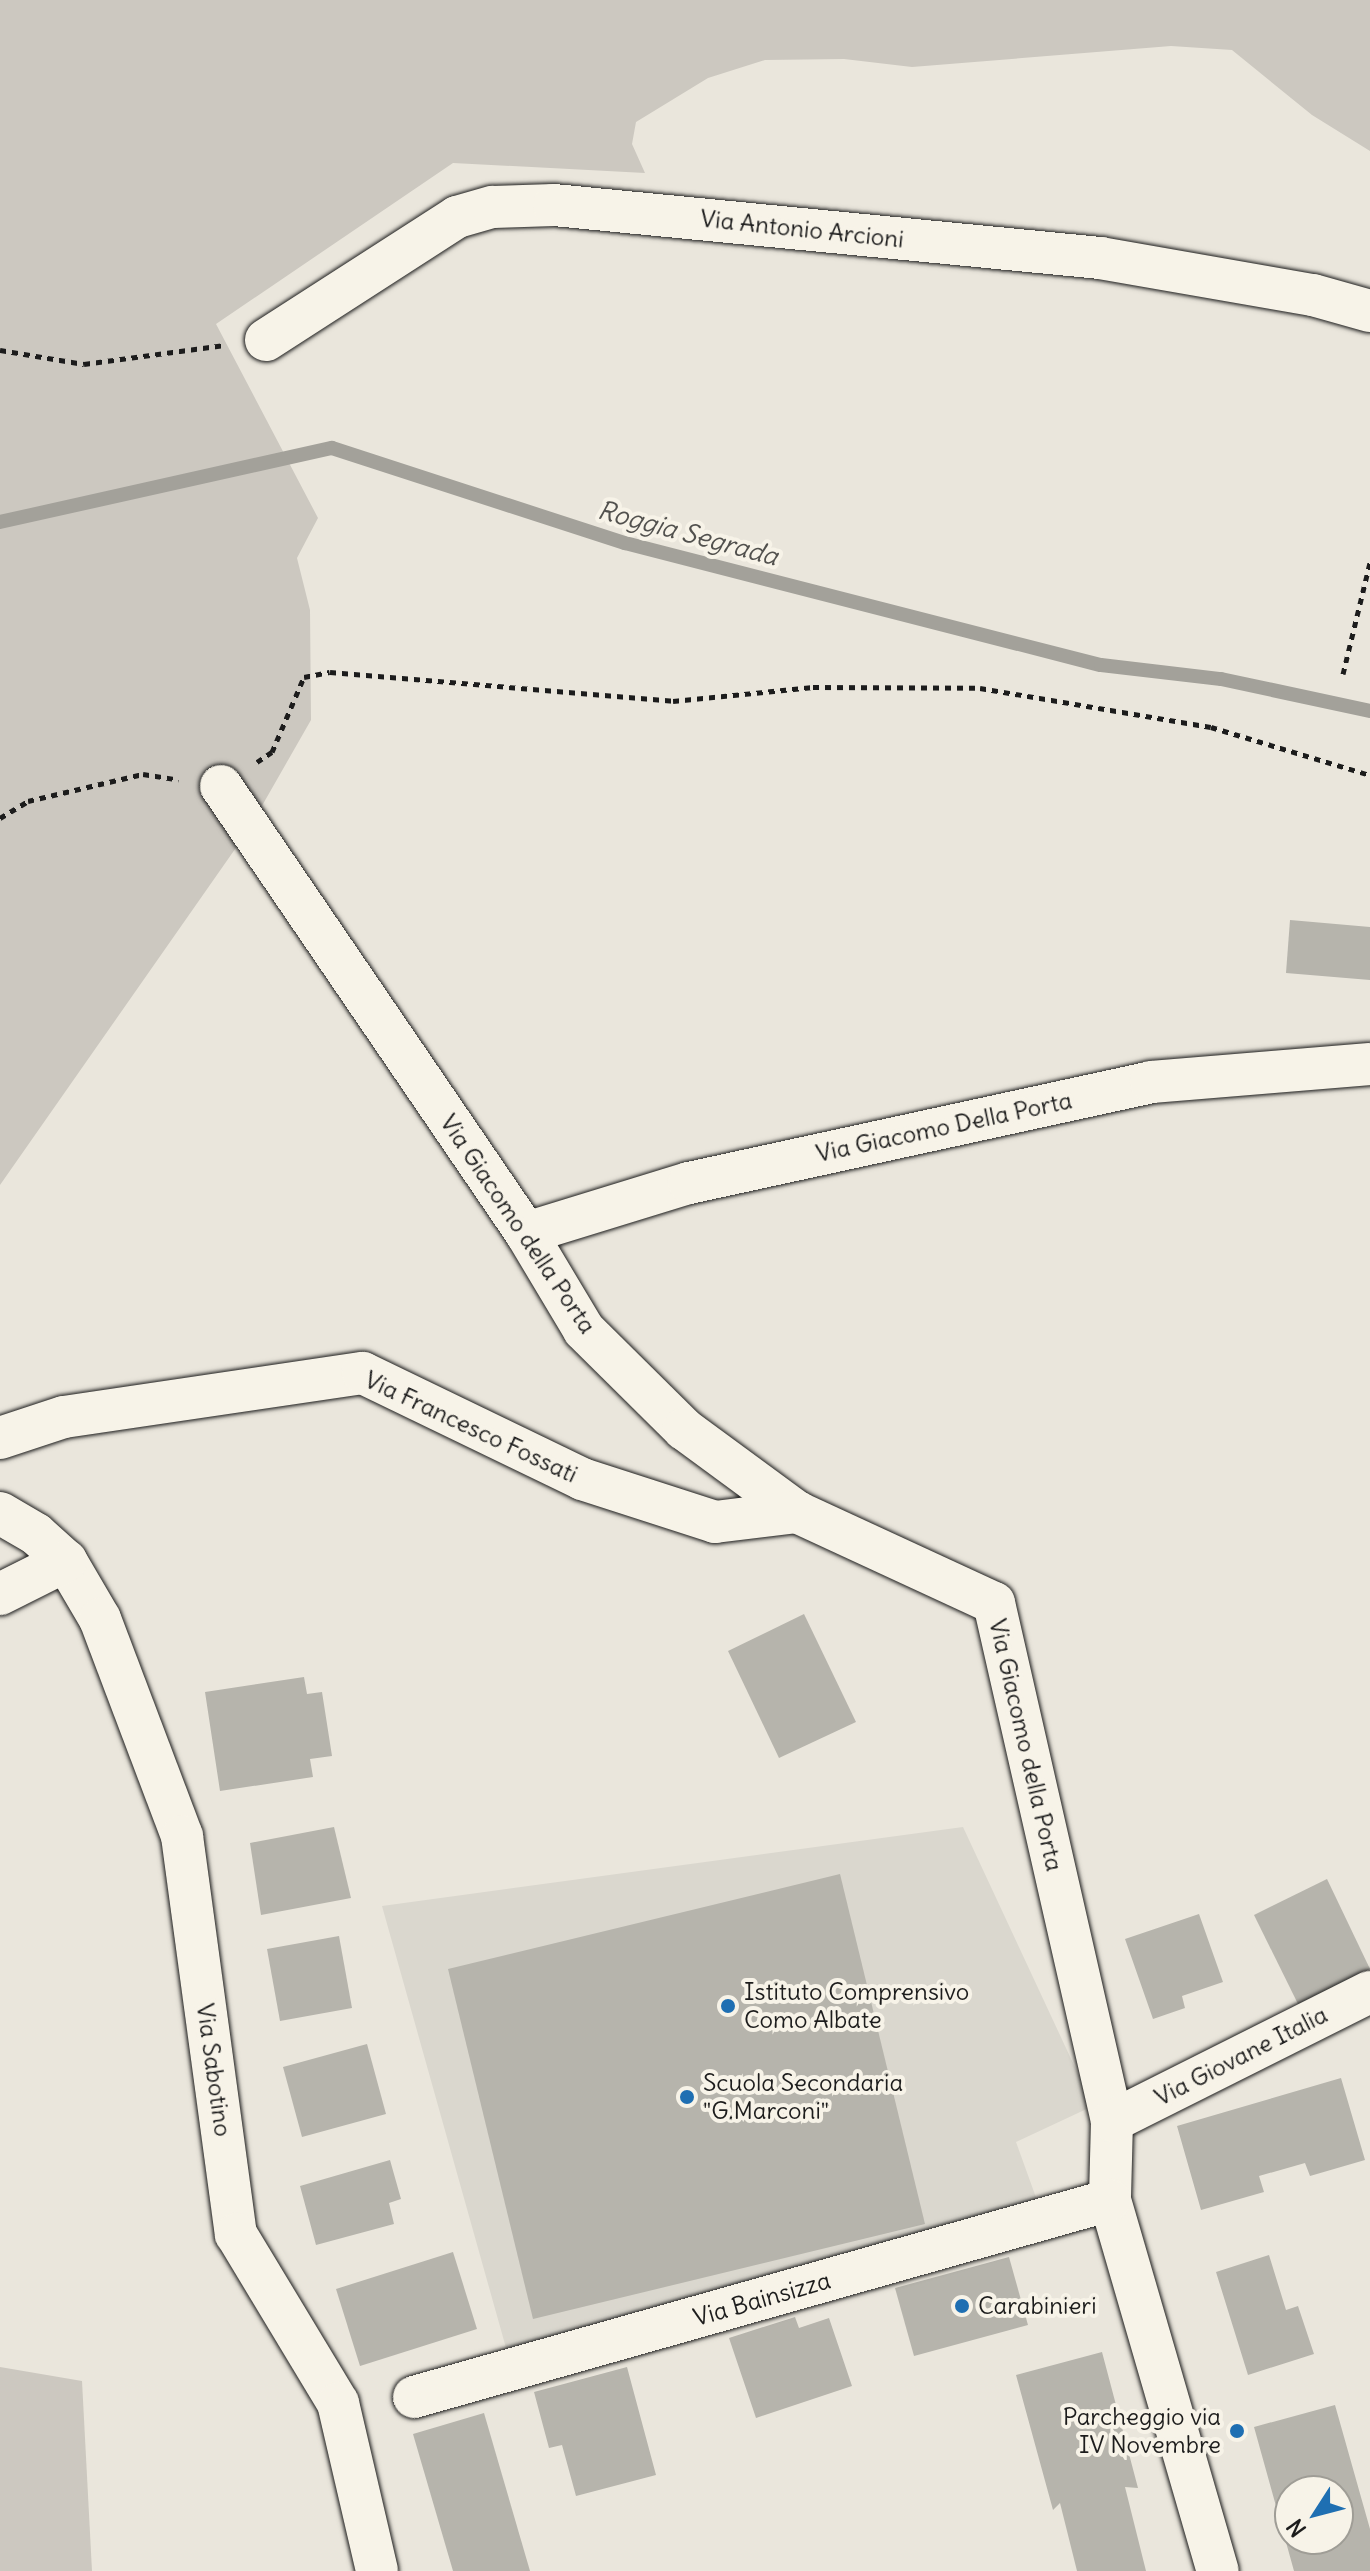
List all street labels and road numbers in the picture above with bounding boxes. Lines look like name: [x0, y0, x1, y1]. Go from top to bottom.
street label: Via Antonio Arcioni: [699, 204, 905, 254]
street label: Via Giacomo Della Porta: [813, 1086, 1075, 1168]
street label: Via Giacomo della Porta: [434, 1109, 602, 1339]
street label: Via Francesco Fossati: [360, 1365, 582, 1489]
street label: Via Giacomo della Porta: [983, 1616, 1069, 1874]
street label: Via Giovane Italia: [1150, 2000, 1332, 2112]
street label: Via Sabotino: [190, 2002, 238, 2138]
street label: Via Bainsizza: [690, 2266, 834, 2332]

